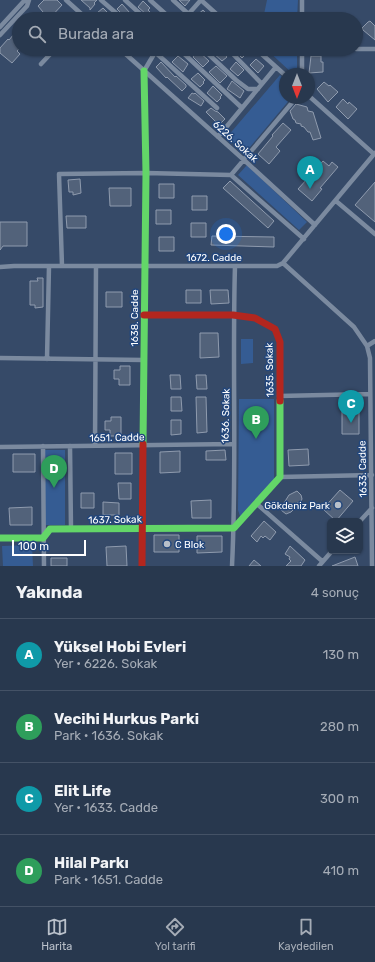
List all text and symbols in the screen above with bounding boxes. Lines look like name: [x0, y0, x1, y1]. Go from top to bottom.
search box: [12, 12, 363, 56]
icon: search: [26, 23, 48, 45]
text: Burada ara: [58, 25, 134, 43]
north arrow: [279, 68, 315, 104]
street label: 6226. Sokak: [210, 118, 261, 166]
pin: A: [297, 156, 323, 189]
your location: [216, 224, 236, 244]
street label: 1672. Cadde: [186, 252, 242, 264]
street label: 1638. Cadde: [129, 289, 141, 347]
street label: 1635. Sokak: [264, 342, 276, 398]
street label: 1636. Sokak: [220, 388, 232, 444]
pin: C: [338, 390, 364, 423]
pin: B: [243, 406, 269, 439]
street label: 1651. Cadde: [89, 432, 145, 444]
street label: 1633. Cadde: [356, 440, 369, 498]
pin: D: [41, 455, 67, 488]
place label: Gökdeniz Park: [264, 500, 331, 512]
marker: Gökdeniz Park: [333, 500, 343, 510]
street label: 1637. Sokak: [88, 514, 143, 526]
map controls: [327, 518, 363, 554]
button: layers: [327, 518, 363, 554]
scale bar: [12, 538, 86, 557]
marker: C Blok: [162, 539, 172, 549]
place label: C Blok: [175, 539, 205, 551]
text: 100 m: [18, 540, 49, 553]
text: Yakında: [16, 582, 82, 602]
text: 4 sonuç: [311, 585, 359, 600]
text: Yüksel Hobi Evleri: [54, 638, 186, 656]
text: A: [24, 647, 34, 662]
text: 130 m: [323, 647, 359, 662]
text: Yer · 6226. Sokak: [54, 656, 157, 671]
text: Vecihi Hurkus Parki: [54, 710, 199, 728]
text: B: [24, 719, 34, 734]
text: 280 m: [320, 719, 359, 734]
text: Park · 1636. Sokak: [54, 728, 163, 743]
text: Elit Life: [54, 782, 111, 800]
text: C: [24, 791, 34, 806]
text: 300 m: [320, 791, 359, 806]
text: Yer · 1633. Cadde: [54, 800, 158, 815]
text: Hilal Parkı: [54, 854, 129, 872]
text: D: [24, 863, 34, 878]
text: 410 m: [323, 863, 359, 878]
text: Park · 1651. Cadde: [54, 872, 163, 887]
tab: Harita: [41, 916, 72, 953]
tab: Yol tarifi: [155, 916, 196, 953]
tab: Kaydedilen: [278, 916, 334, 953]

